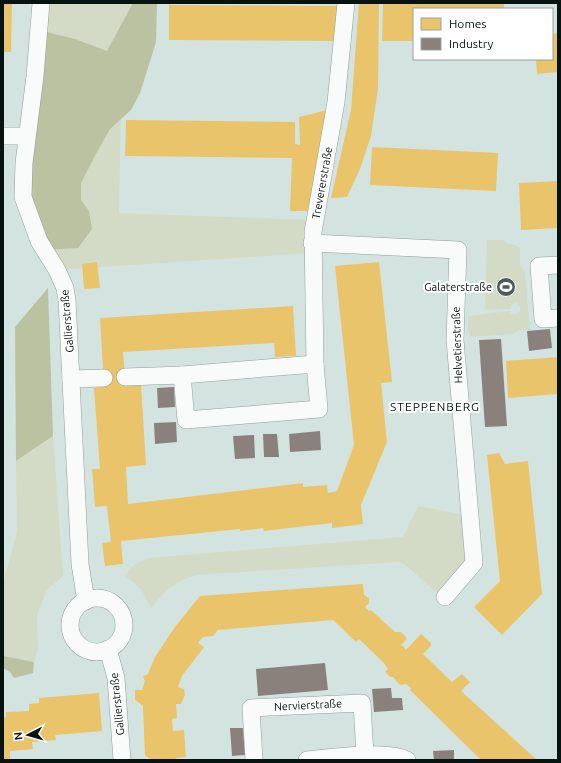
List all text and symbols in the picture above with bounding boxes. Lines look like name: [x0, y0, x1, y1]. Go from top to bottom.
legend: [413, 8, 553, 60]
text: Homes: [449, 17, 487, 30]
text: Industry: [449, 37, 494, 50]
street label: Trevererstraße: [310, 146, 334, 220]
sports icon: Galaterstraße: [495, 276, 517, 298]
place label: Galaterstraße: [424, 281, 492, 293]
street label: Gallierstraße: [58, 289, 76, 353]
street label: Helvetierstraße: [450, 306, 464, 384]
district label: STEPPENBERG: [390, 400, 480, 413]
street label: Gallierstraße: [108, 672, 126, 736]
street label: Nervierstraße: [274, 697, 342, 713]
north arrow: [8, 715, 48, 755]
text: N: [12, 731, 24, 741]

